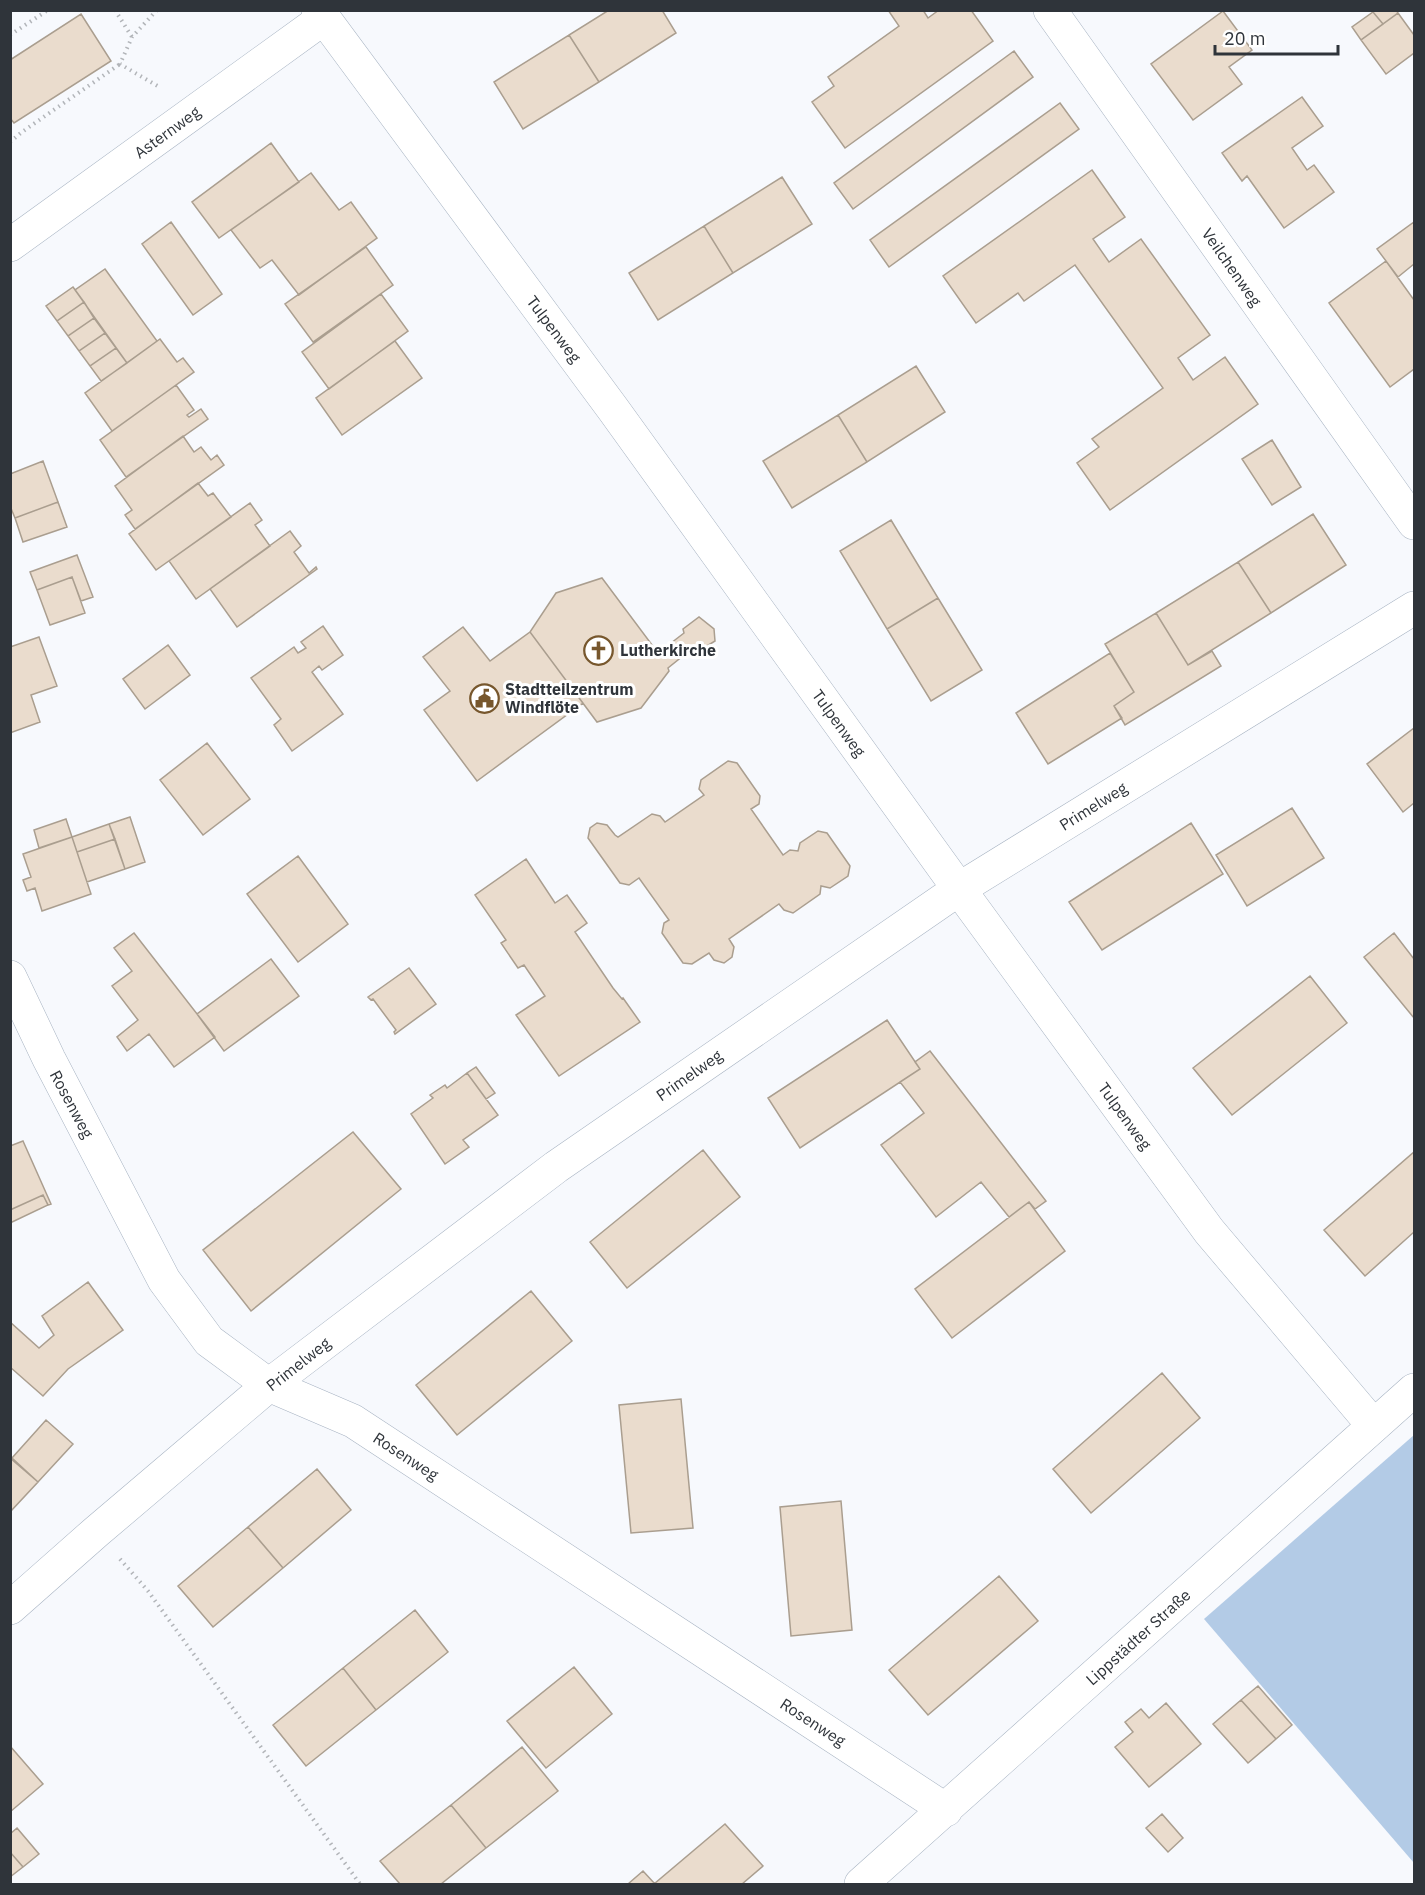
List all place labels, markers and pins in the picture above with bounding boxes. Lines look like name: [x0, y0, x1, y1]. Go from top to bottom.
church icon: Lutherkirche: [583, 634, 615, 666]
place label: Lutherkirche: [620, 640, 716, 660]
place label: Stadtteilzentrum Windflöte: [505, 679, 634, 717]
public building icon: Stadtteilzentrum Windflöte: [468, 682, 500, 714]

